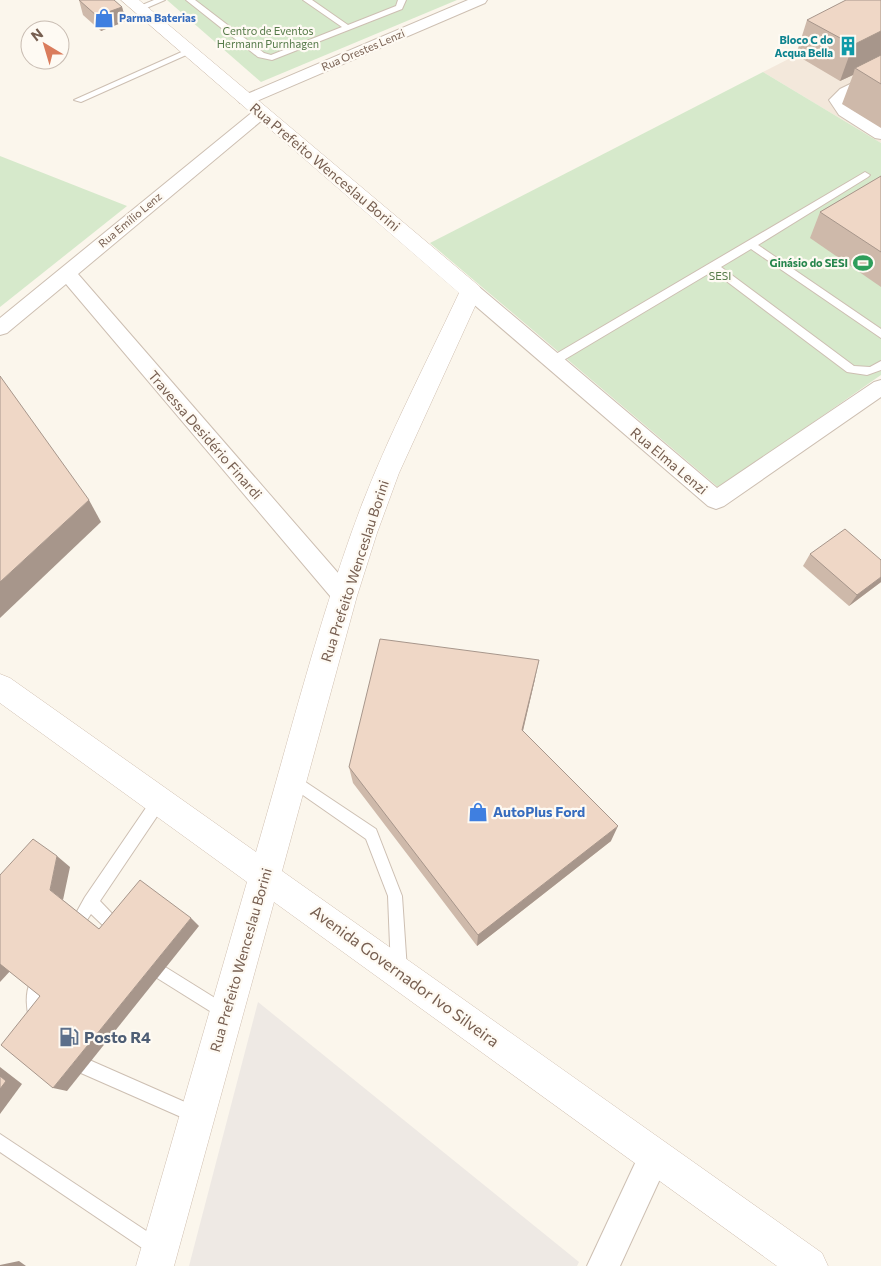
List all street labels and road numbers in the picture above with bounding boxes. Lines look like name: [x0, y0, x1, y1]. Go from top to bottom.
street label: Rua Orestes Lenzi: [319, 26, 407, 73]
street label: Rua Prefeito Wenceslau Borini: [247, 99, 404, 234]
street label: Rua Emílio Lenz: [95, 189, 164, 250]
street label: Travessa Desidério Finardi: [145, 367, 266, 502]
street label: Rua Elma Lenzi: [627, 424, 711, 498]
street label: Rua Prefeito Wenceslau Borini: [317, 478, 392, 664]
street label: Rua Prefeito Wenceslau Borini: [206, 866, 275, 1054]
street label: Avenida Governador Ivo Silveira: [308, 901, 503, 1050]

